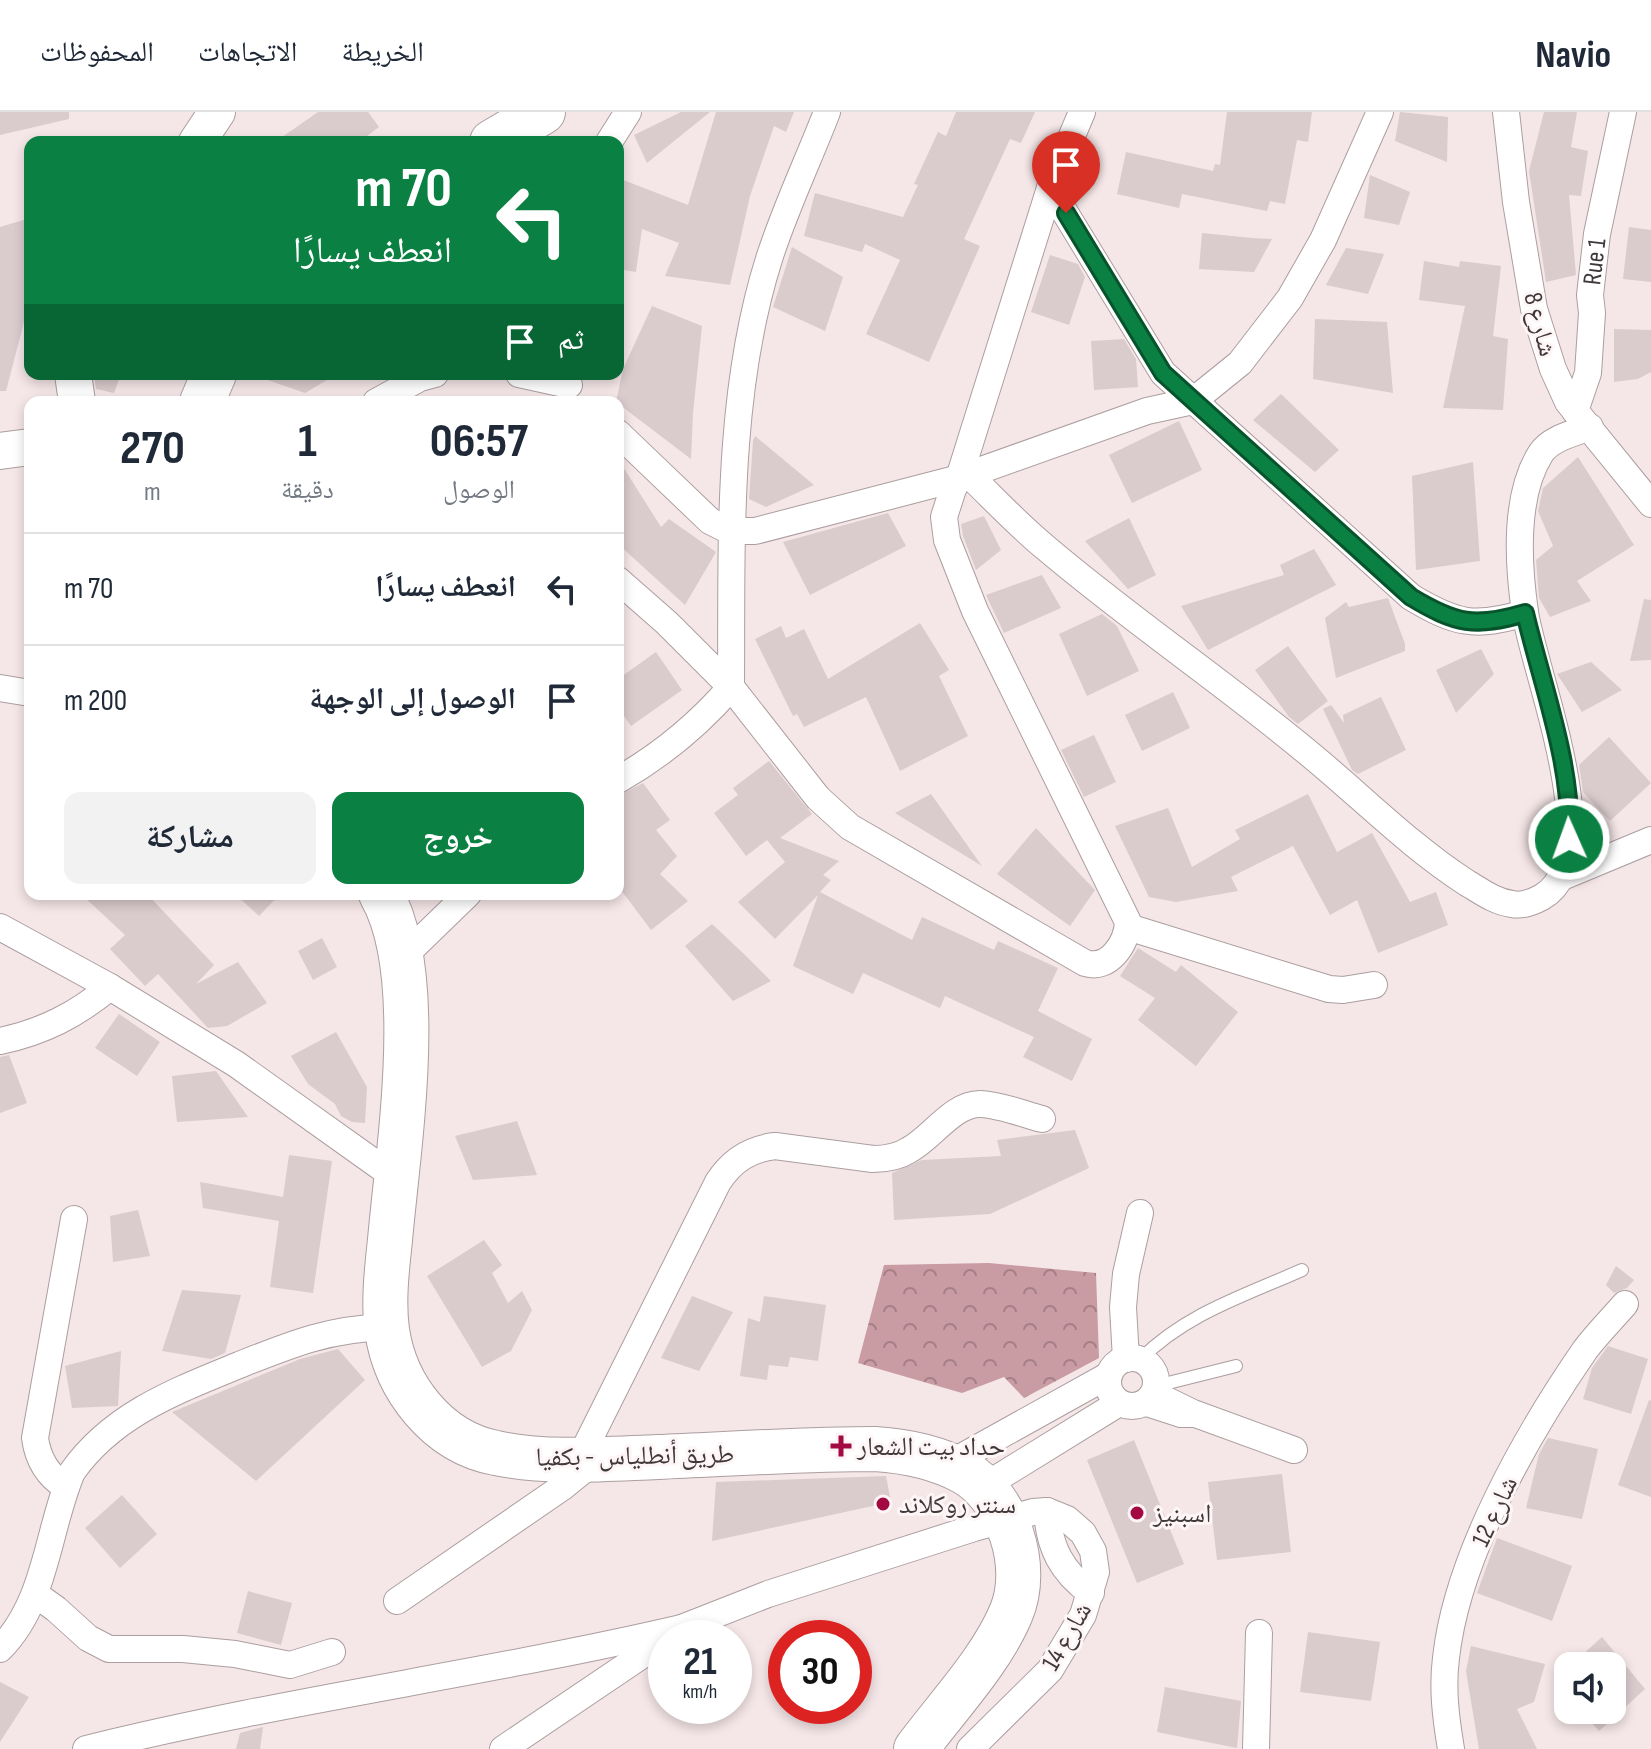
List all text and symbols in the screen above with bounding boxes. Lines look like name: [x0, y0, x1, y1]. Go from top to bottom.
text: Navio: [1535, 33, 1611, 78]
text: المحفوظات: [40, 36, 154, 69]
text: الاتجاهات: [198, 36, 297, 69]
text: الخريطة: [341, 36, 424, 69]
pin: [1032, 131, 1100, 213]
icon: arrive: [1044, 143, 1088, 187]
text: 70 m: [355, 156, 452, 223]
icon: left: [480, 168, 584, 272]
text: انعطف يسارًا: [293, 230, 452, 273]
street label: Rue 1: [1577, 237, 1613, 287]
street label: شارع 8: [1516, 289, 1563, 360]
icon: arrive: [498, 320, 542, 364]
text: ثم: [558, 322, 584, 358]
text: 1: [298, 413, 317, 470]
text: 06:57: [430, 413, 528, 470]
text: 270: [120, 420, 185, 477]
text: دقيقة: [281, 475, 334, 506]
text: الوصول: [443, 475, 515, 506]
text: m: [144, 477, 161, 508]
icon: left: [540, 567, 584, 611]
text: انعطف يسارًا: [375, 569, 516, 605]
text: 70 m: [64, 571, 113, 607]
icon: arrive: [540, 679, 584, 723]
text: الوصول إلى الوجهة: [309, 681, 516, 717]
text: 200 m: [64, 683, 127, 719]
button: مشاركة: [64, 792, 316, 884]
button: خروج: [332, 792, 584, 884]
position arrow: [1527, 797, 1611, 881]
place label: حداد بيت الشعار: [856, 1432, 1005, 1463]
marker: حداد بيت الشعار: [832, 1437, 850, 1455]
street label: طريق أنطلياس - بكفيا: [535, 1438, 735, 1474]
street label: شارع 12: [1466, 1472, 1525, 1552]
place label: سنتر روكلاند: [899, 1490, 1016, 1521]
marker: سنتر روكلاند: [874, 1495, 892, 1513]
place label: اسبنيز: [1152, 1499, 1211, 1530]
marker: اسبنيز: [1128, 1504, 1146, 1522]
street label: شارع 14: [1035, 1597, 1099, 1676]
speed limit sign: 30: [768, 1620, 872, 1724]
text: 21: [683, 1638, 717, 1686]
map controls: [1554, 1652, 1626, 1724]
button: sound: [1554, 1652, 1626, 1724]
text: km/h: [683, 1680, 717, 1704]

